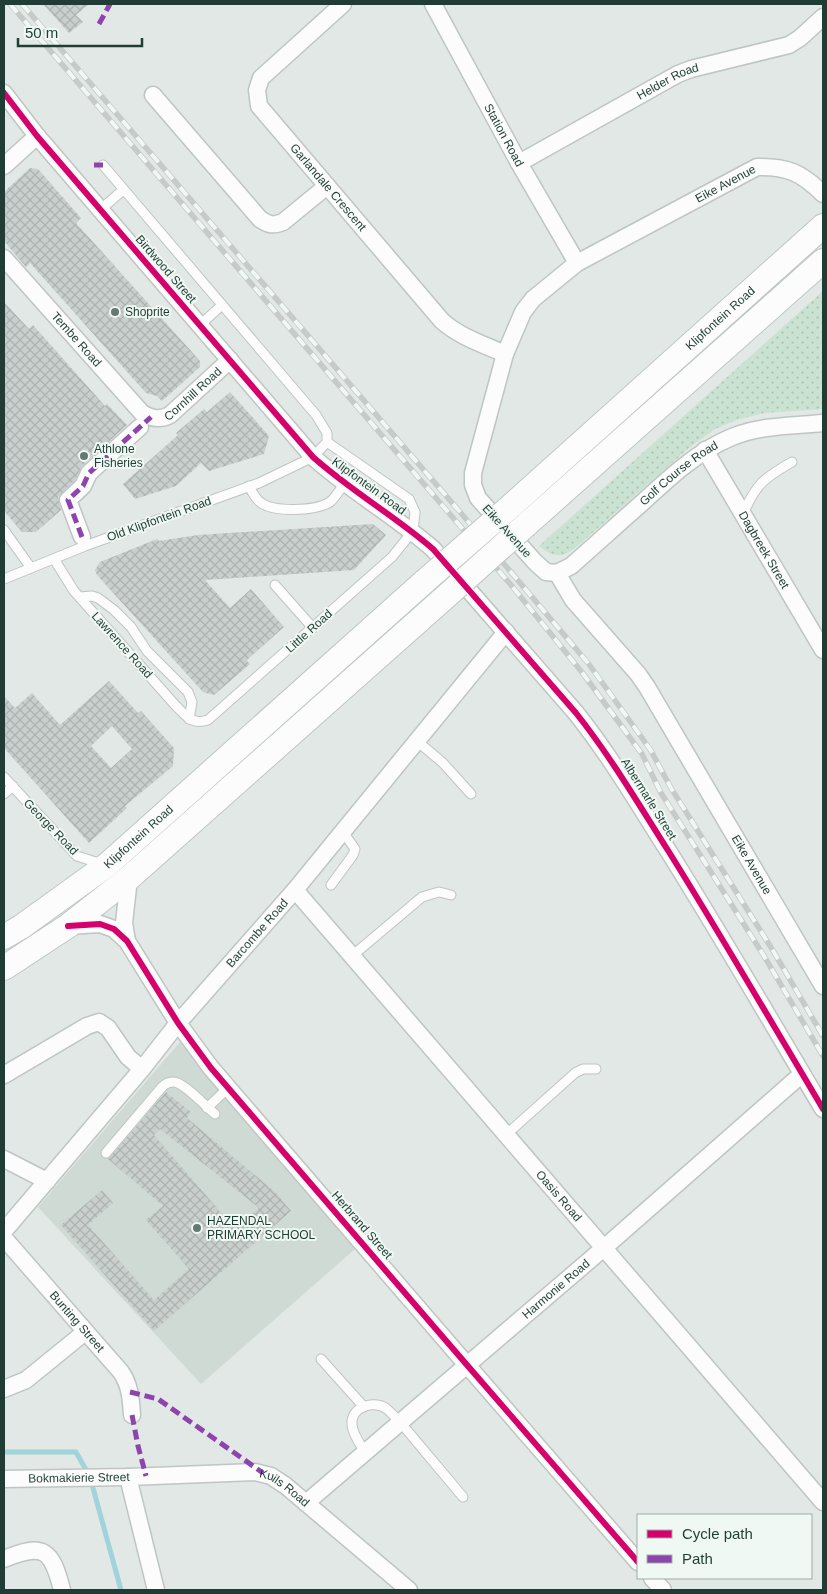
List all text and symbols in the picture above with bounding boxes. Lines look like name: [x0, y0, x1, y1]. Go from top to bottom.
scale bar: [18, 15, 141, 47]
text: 50 m: [25, 24, 58, 41]
street label: Helder Road: [634, 60, 700, 103]
street label: Station Road: [481, 101, 527, 169]
street label: Garlandale Crescent: [287, 141, 370, 234]
street label: Eike Avenue: [693, 162, 758, 206]
street label: Birdwood Street: [133, 232, 200, 306]
street label: Klipfontein Road: [683, 284, 758, 353]
place label: Shoprite: [125, 305, 170, 319]
marker: Shoprite: [109, 306, 121, 318]
street label: Tembe Road: [49, 309, 104, 370]
street label: Cornhill Road: [162, 364, 224, 424]
street label: Golf Course Road: [637, 438, 720, 509]
place label: Athlone Fisheries: [94, 442, 143, 470]
marker: Athlone Fisheries: [78, 450, 90, 462]
street label: Klipfontein Road: [329, 454, 409, 518]
street label: Old Klipfontein Road: [105, 494, 213, 544]
street label: Eike Avenue: [480, 502, 535, 561]
street label: Dagbreek Street: [736, 509, 793, 592]
street label: Little Road: [283, 607, 335, 655]
street label: Lawrence Road: [89, 609, 155, 681]
street label: Albermarle Street: [618, 756, 680, 843]
street label: George Road: [21, 796, 81, 858]
street label: Klipfontein Road: [101, 802, 176, 871]
street label: Eike Avenue: [729, 833, 775, 897]
street label: Barcombe Road: [223, 896, 291, 970]
street label: Oasis Road: [533, 1168, 585, 1224]
street label: Herbrand Street: [329, 1188, 396, 1262]
place label: HAZENDAL PRIMARY SCHOOL: [207, 1214, 316, 1242]
marker: HAZENDAL PRIMARY SCHOOL: [191, 1222, 203, 1234]
street label: Harmonie Road: [519, 1256, 592, 1322]
street label: Bunting Street: [47, 1288, 108, 1355]
street label: Kuils Road: [258, 1466, 312, 1510]
street label: Bokmakierie Street: [28, 1470, 131, 1486]
legend: [637, 1514, 812, 1579]
text: Cycle path: [682, 1525, 753, 1542]
text: Path: [682, 1550, 713, 1567]

